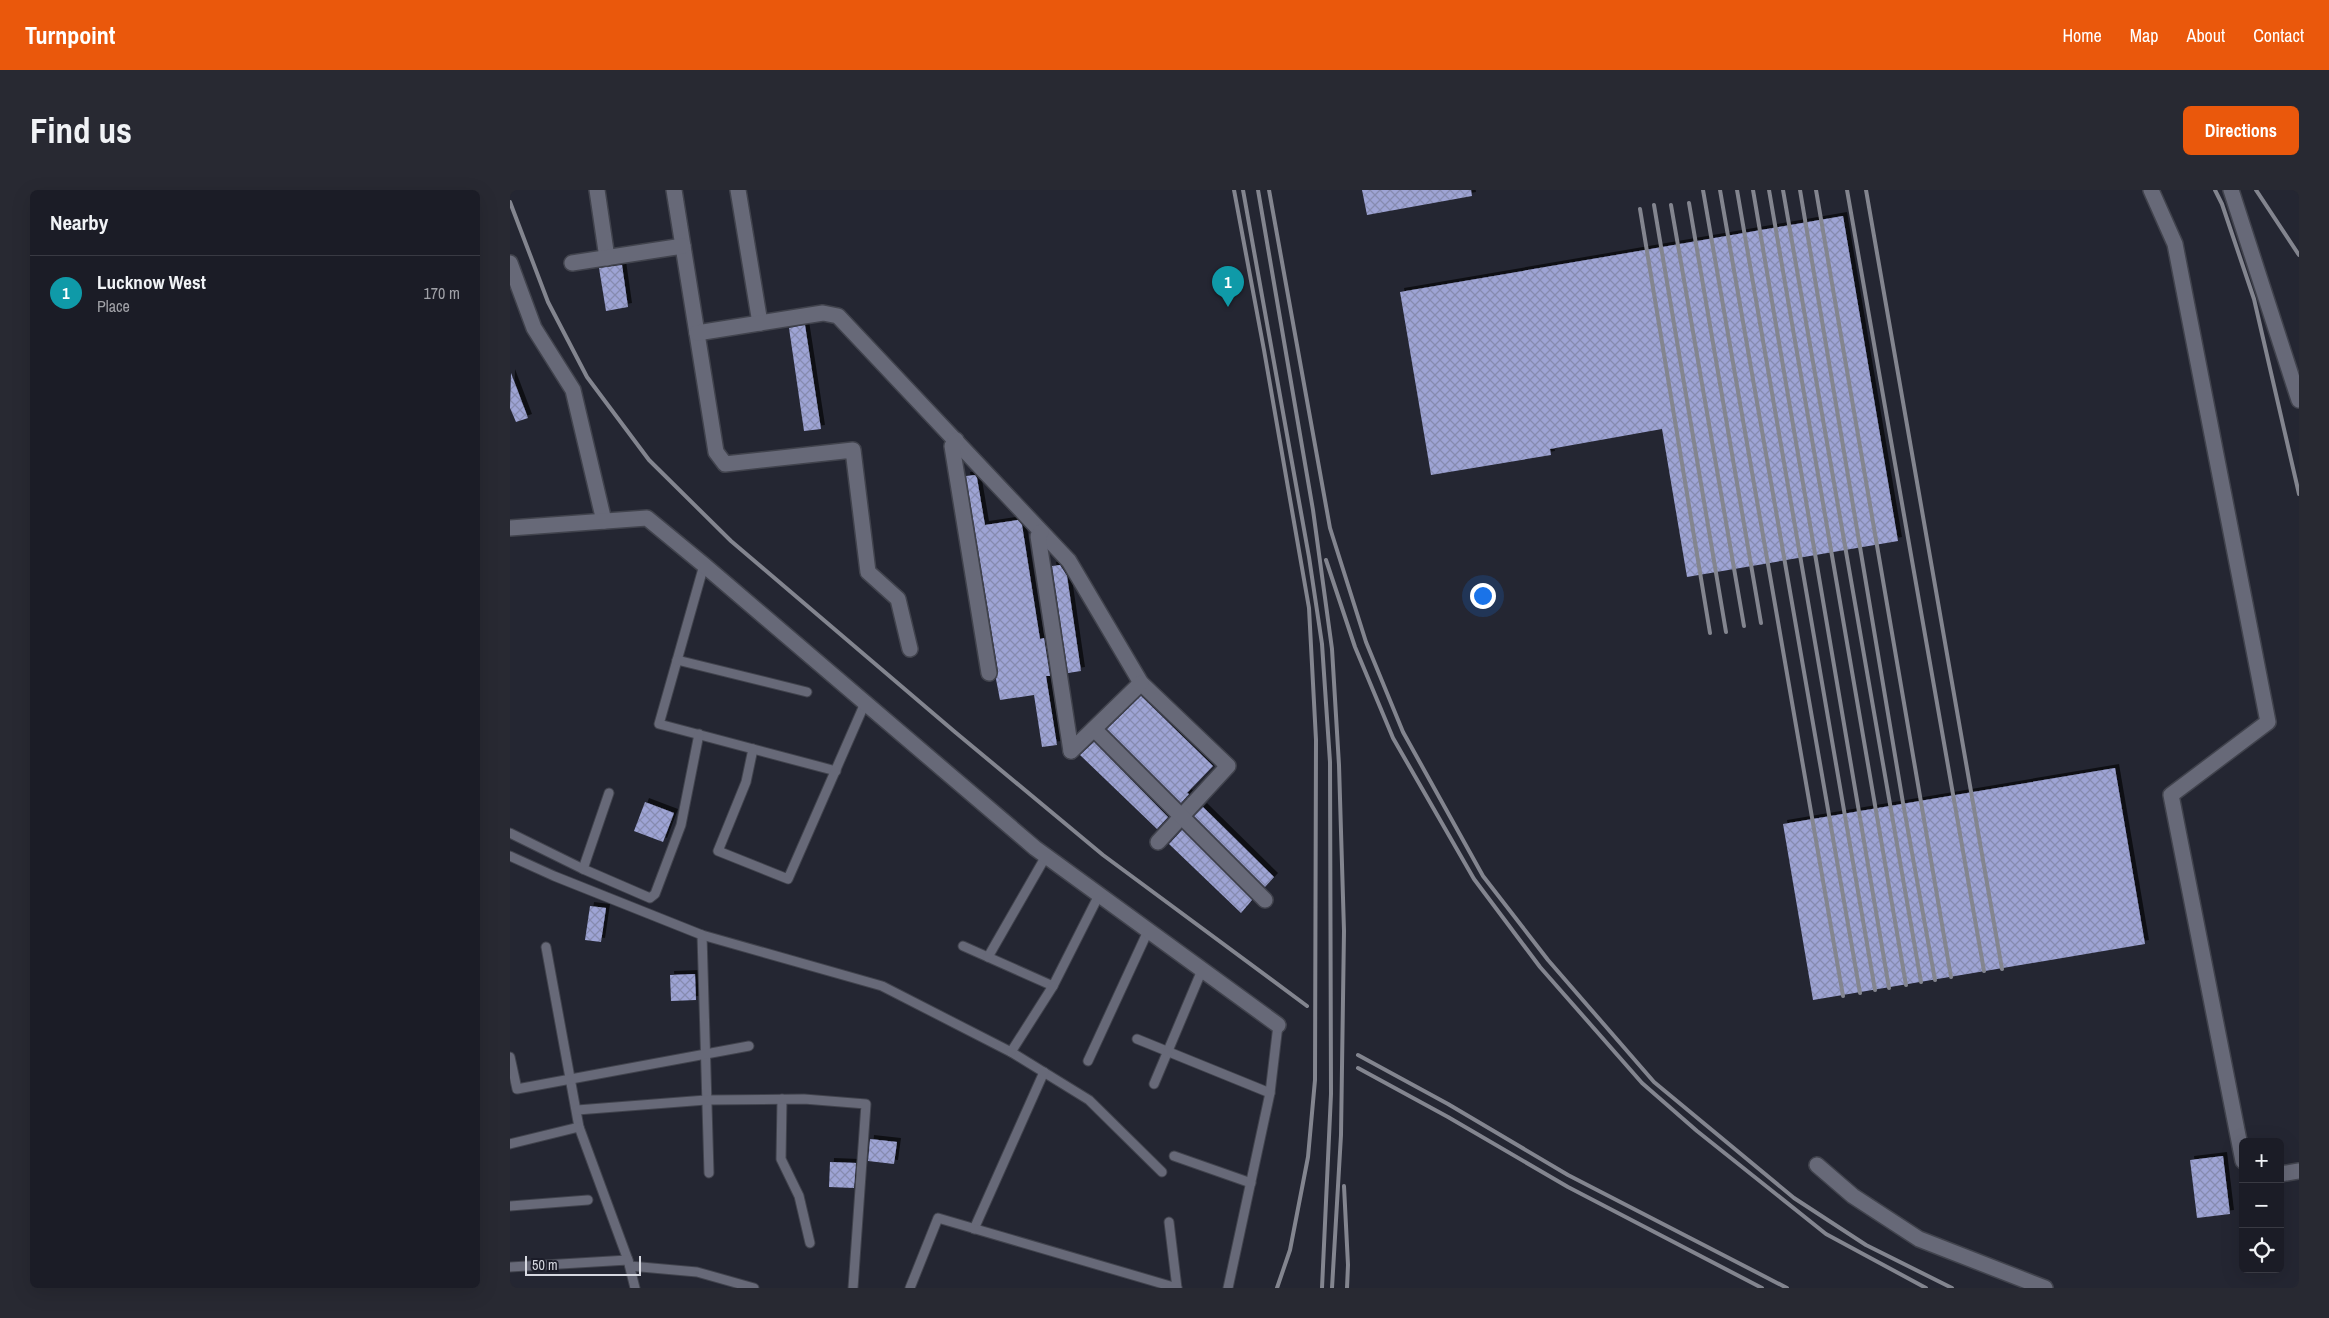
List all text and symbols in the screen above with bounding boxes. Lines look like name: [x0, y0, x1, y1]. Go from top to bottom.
text: Turnpoint: [25, 19, 115, 51]
text: Home: [2062, 23, 2102, 48]
text: Map: [2130, 23, 2159, 48]
text: About: [2187, 23, 2225, 48]
text: Contact: [2253, 23, 2304, 48]
button: Directions: [2183, 106, 2299, 155]
text: Find us: [30, 107, 132, 154]
text: Nearby: [50, 208, 108, 237]
pin: 1: [1212, 266, 1244, 307]
text: Lucknow West: [97, 269, 206, 295]
text: 1: [62, 282, 70, 304]
text: 170 m: [424, 282, 460, 304]
text: Place: [97, 295, 130, 317]
your location: [1470, 583, 1496, 609]
map controls: [2239, 1138, 2284, 1273]
button: +: [2239, 1138, 2284, 1183]
button: −: [2239, 1183, 2284, 1228]
button: locate: [2239, 1228, 2284, 1273]
scale bar: [525, 1253, 641, 1276]
text: 50 m: [532, 1256, 558, 1274]

